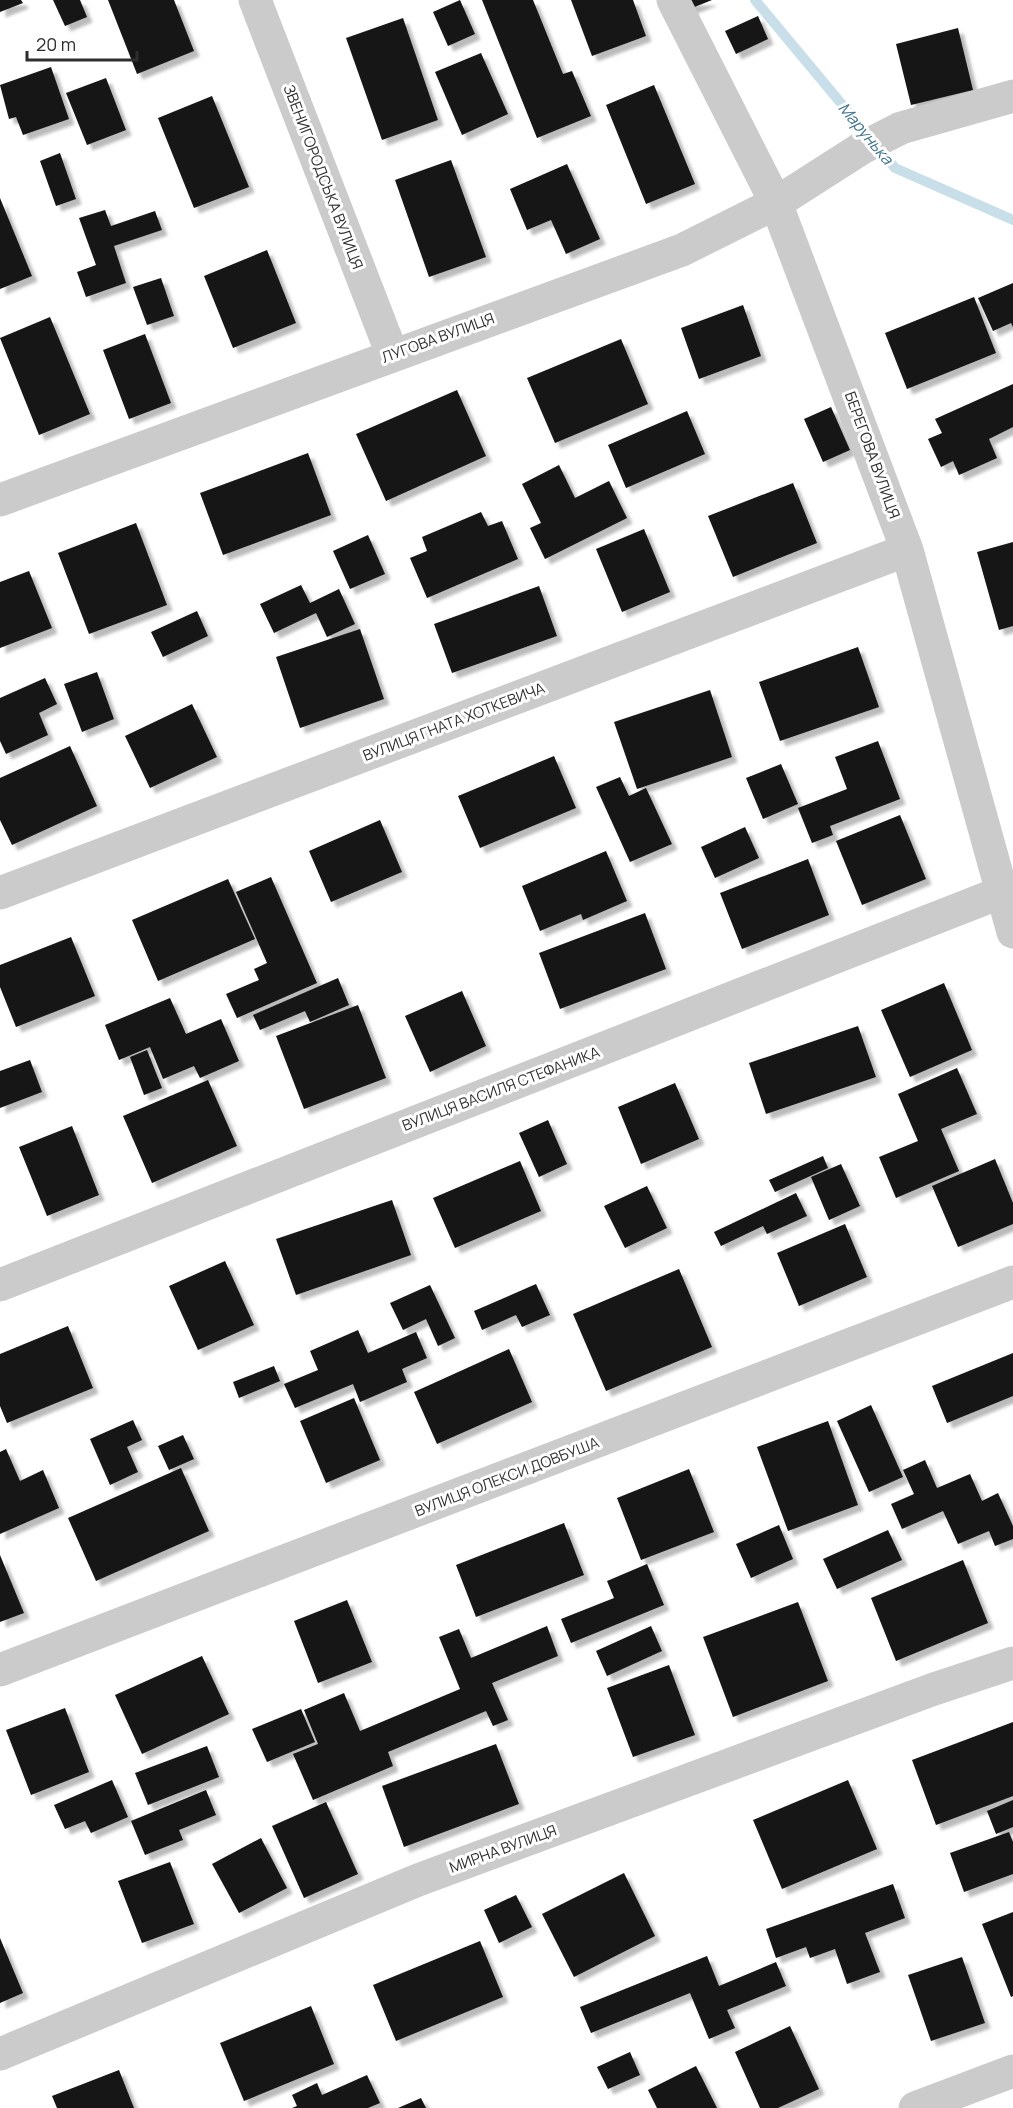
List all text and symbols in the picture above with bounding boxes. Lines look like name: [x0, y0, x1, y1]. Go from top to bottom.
scale bar: [27, 24, 136, 62]
text: 20 m: [36, 32, 76, 56]
street label: ЗВЕНИГОРОДСЬКА ВУЛИЦЯ: [279, 82, 368, 272]
water label: Марунька: [834, 97, 899, 170]
street label: ЛУГОВА ВУЛИЦЯ: [379, 307, 497, 368]
street label: БЕРЕГОВА ВУЛИЦЯ: [840, 388, 905, 521]
street label: ВУЛИЦЯ ГНАТА ХОТКЕВИЧА: [360, 677, 548, 766]
street label: ВУЛИЦЯ ВАСИЛЯ СТЕФАНИКА: [399, 1041, 603, 1136]
street label: ВУЛИЦЯ ОЛЕКСИ ДОВБУША: [412, 1432, 602, 1521]
street label: МИРНА ВУЛИЦЯ: [446, 1819, 559, 1878]

